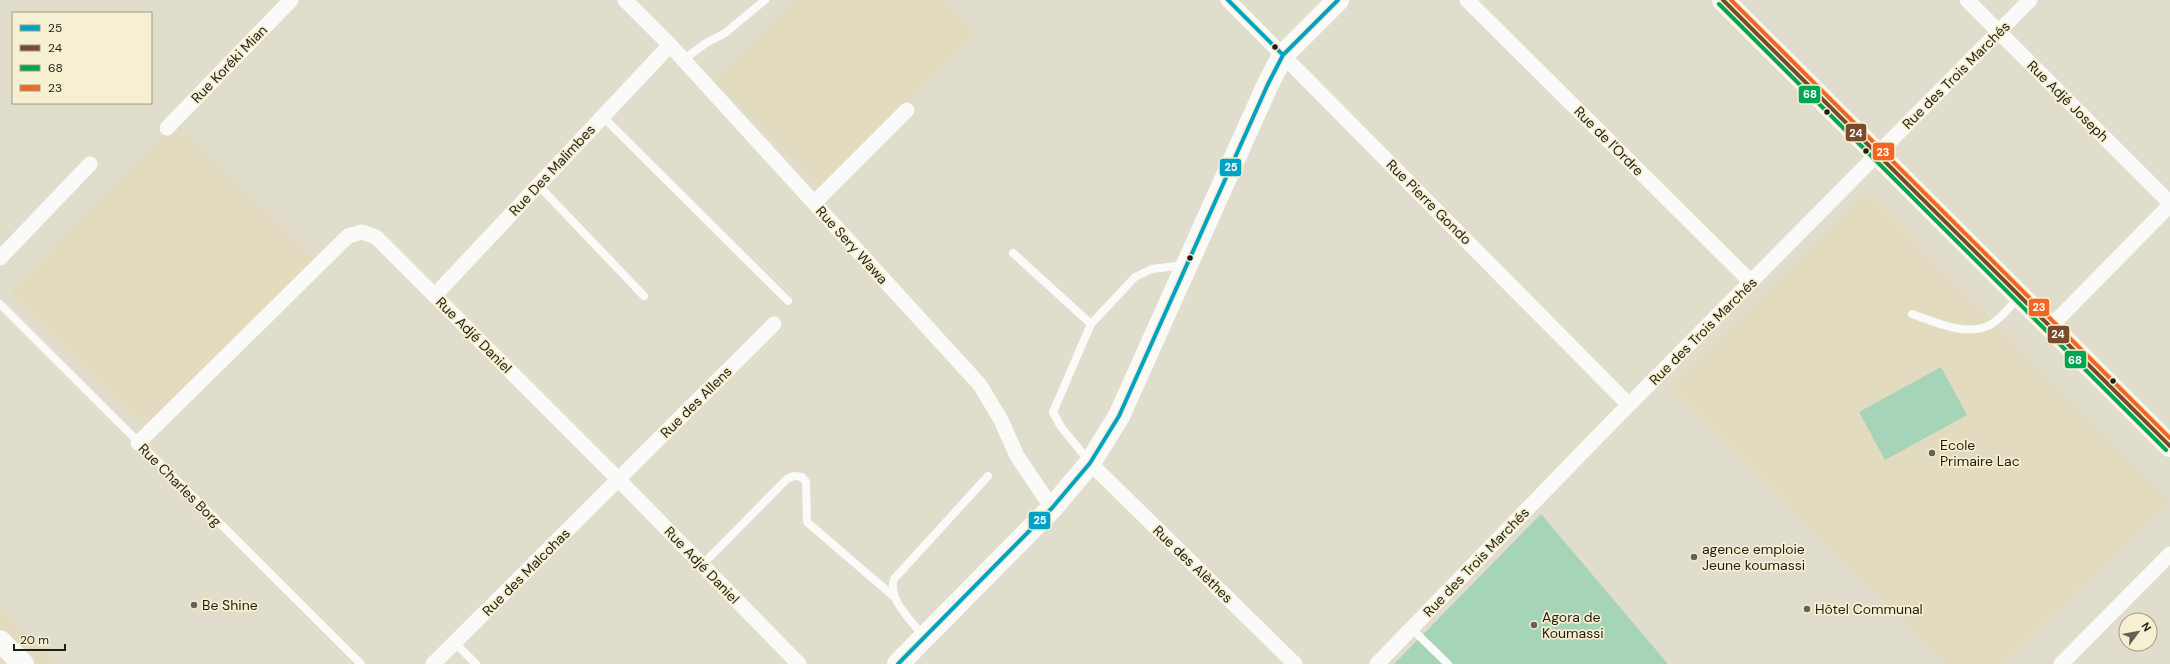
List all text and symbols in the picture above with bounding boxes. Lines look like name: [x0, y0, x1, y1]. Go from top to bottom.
legend: [12, 12, 152, 104]
street label: Rue des Trois Marchés: [1898, 17, 2014, 133]
text: 25: [48, 20, 62, 36]
street label: Rue Koréki Mian: [187, 21, 271, 107]
text: 24: [48, 40, 62, 56]
unlabelled marker: [1270, 42, 1280, 52]
street label: Rue Adjé Joseph: [2023, 56, 2113, 146]
text: 68: [48, 60, 63, 76]
text: 23: [48, 80, 62, 96]
line badge: 68: [1798, 85, 1821, 104]
text: 68: [1803, 87, 1817, 101]
street label: Rue de l'Ordre: [1570, 102, 1648, 180]
unlabelled marker: [1822, 107, 1832, 117]
street label: Rue Des Malimbes: [505, 121, 599, 219]
line badge: 24: [1845, 123, 1867, 142]
text: 24: [1849, 126, 1863, 140]
line badge: 23: [1872, 142, 1895, 161]
text: 23: [1877, 145, 1889, 159]
unlabelled marker: [1861, 146, 1871, 156]
street label: Rue Pierre Gondo: [1383, 156, 1475, 248]
line badge: 25: [1219, 158, 1242, 177]
text: 25: [1224, 160, 1238, 174]
street label: Rue Sery Wawa: [812, 202, 892, 288]
unlabelled marker: [1185, 253, 1195, 263]
street label: Rue des Trois Marchés: [1645, 273, 1761, 389]
street label: Rue Adjé Daniel: [432, 293, 516, 377]
line badge: 23: [2028, 298, 2050, 317]
text: 23: [2033, 300, 2045, 314]
line badge: 24: [2047, 325, 2070, 344]
text: 24: [2051, 327, 2065, 341]
line badge: 68: [2064, 350, 2087, 369]
text: 68: [2068, 353, 2082, 367]
street label: Rue des Allens: [656, 362, 736, 442]
unlabelled marker: [2108, 376, 2118, 386]
place label: Ecole Primaire Lac: [1940, 436, 2020, 470]
street label: Rue Charles Borg: [135, 440, 225, 530]
marker: Ecole Primaire Lac: [1927, 448, 1937, 458]
street label: Rue des Trois Marchés: [1419, 504, 1533, 620]
line badge: 25: [1028, 511, 1051, 530]
text: 25: [1033, 513, 1047, 527]
street label: Rue des Alèthes: [1149, 521, 1237, 607]
street label: Rue Adjé Daniel: [661, 523, 743, 607]
street label: Rue des Malcohas: [478, 524, 574, 620]
place label: agence emploie Jeune koumassi: [1702, 540, 1805, 574]
marker: agence emploie Jeune koumassi: [1689, 552, 1699, 562]
place label: Be Shine: [202, 596, 258, 614]
marker: Be Shine: [189, 600, 199, 610]
place label: Hôtel Communal: [1815, 600, 1923, 618]
marker: Hôtel Communal: [1802, 604, 1812, 614]
place label: Agora de Koumassi: [1542, 608, 1604, 642]
north arrow: [2118, 612, 2158, 652]
marker: Agora de Koumassi: [1529, 620, 1539, 630]
text: N: [2138, 620, 2155, 634]
scale bar: [14, 626, 65, 652]
text: 20 m: [20, 632, 49, 648]

